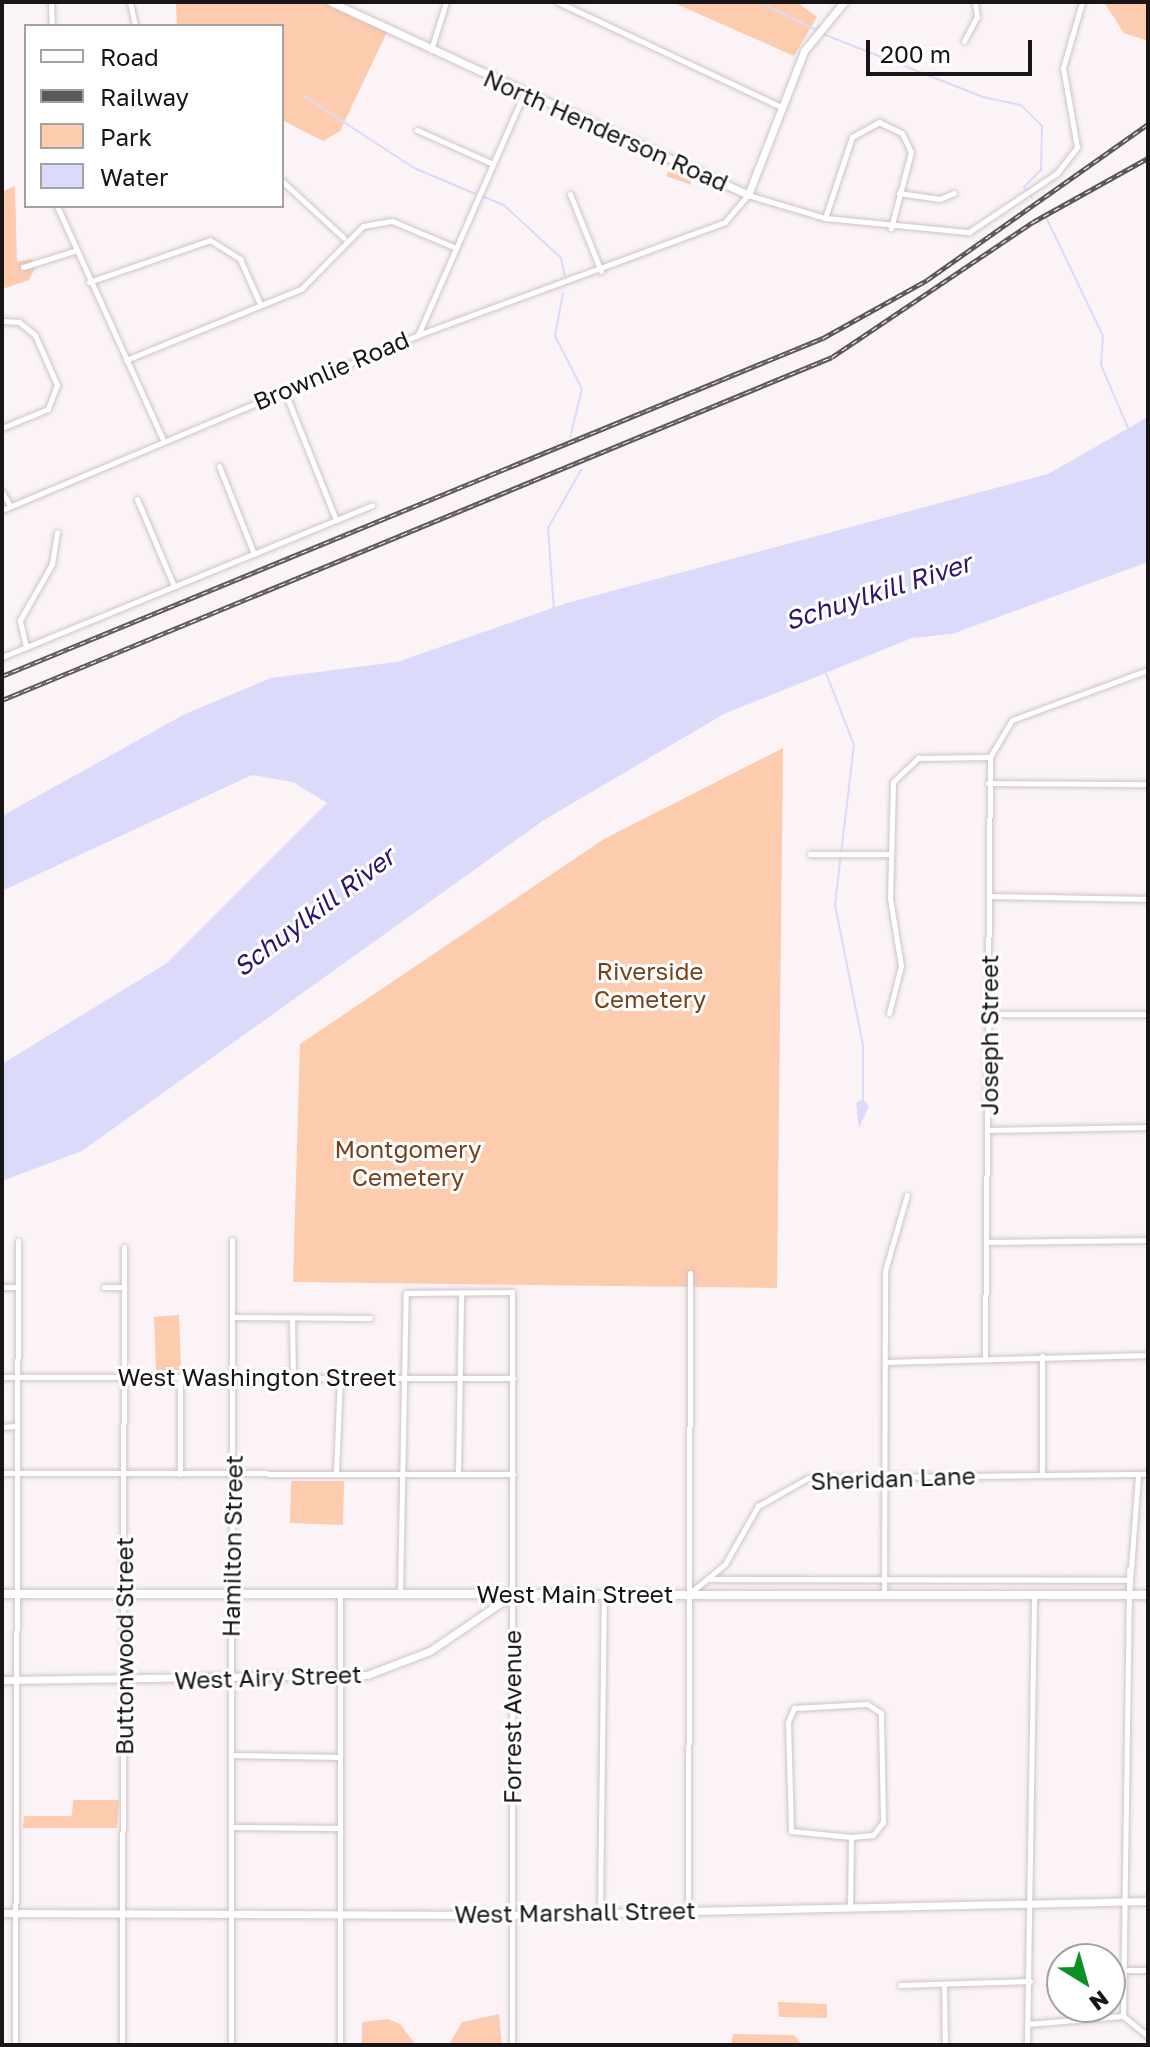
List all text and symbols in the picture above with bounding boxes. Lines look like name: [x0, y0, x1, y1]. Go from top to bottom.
legend: [24, 24, 284, 208]
scale bar: [870, 24, 1036, 74]
text: 200 m: [880, 39, 951, 68]
text: Road: [100, 42, 159, 71]
street label: North Henderson Road: [479, 63, 733, 197]
text: Railway: [100, 82, 189, 111]
text: Park: [100, 122, 152, 151]
text: Water: [100, 162, 168, 191]
street label: Brownlie Road: [249, 324, 413, 416]
water label: Schuylkill River: [781, 547, 975, 637]
water label: Schuylkill River: [227, 841, 401, 983]
street label: Joseph Street: [975, 955, 1003, 1115]
park label: Riverside Cemetery: [594, 957, 706, 1013]
park label: Montgomery Cemetery: [335, 1135, 481, 1191]
street label: West Washington Street: [117, 1363, 397, 1391]
street label: Hamilton Street: [216, 1455, 248, 1637]
street label: Sheridan Lane: [810, 1461, 976, 1495]
street label: Buttonwood Street: [110, 1537, 138, 1755]
street label: West Main Street: [477, 1580, 673, 1608]
street label: Forrest Avenue: [498, 1630, 526, 1804]
street label: West Airy Street: [174, 1659, 362, 1695]
street label: West Marshall Street: [454, 1895, 696, 1929]
north arrow: [1046, 1943, 1126, 2023]
text: N: [1085, 1985, 1114, 2017]

